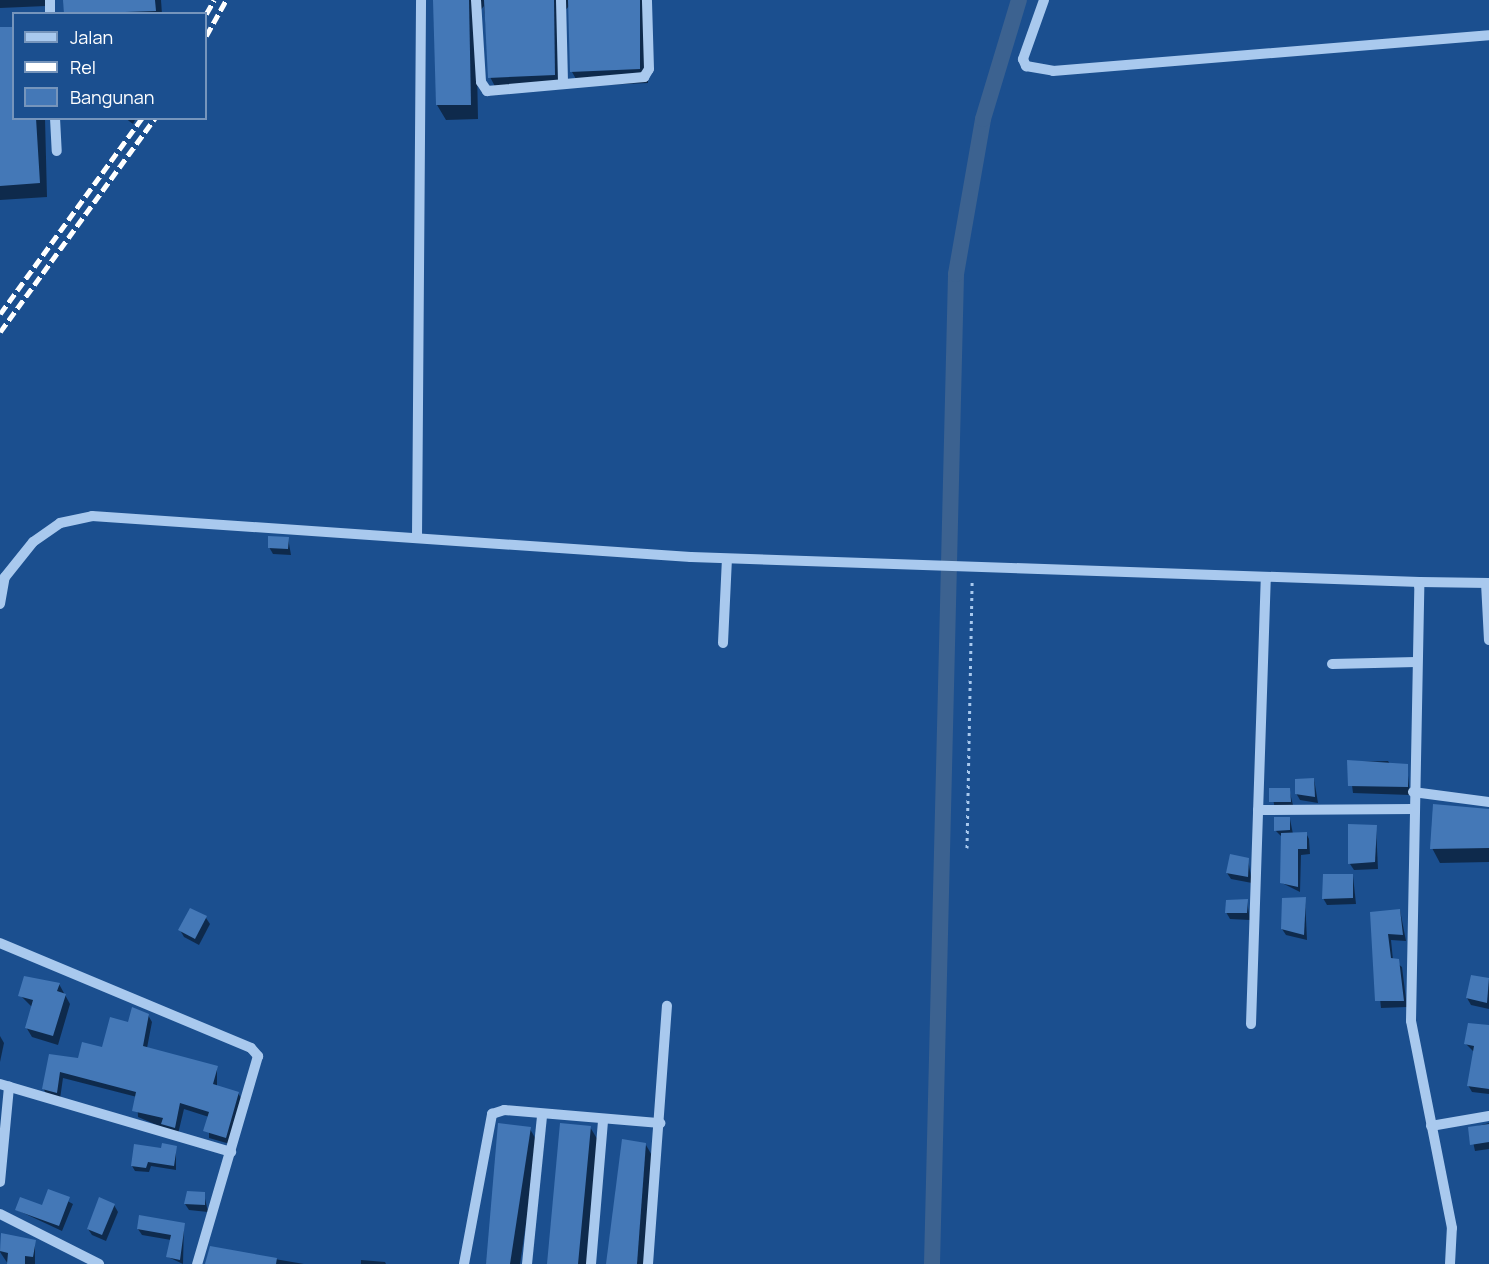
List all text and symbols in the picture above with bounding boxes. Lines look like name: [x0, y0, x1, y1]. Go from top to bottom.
legend: [12, 12, 207, 120]
text: Jalan: [70, 25, 113, 49]
text: Rel: [70, 55, 96, 79]
text: Bangunan: [70, 85, 154, 109]

